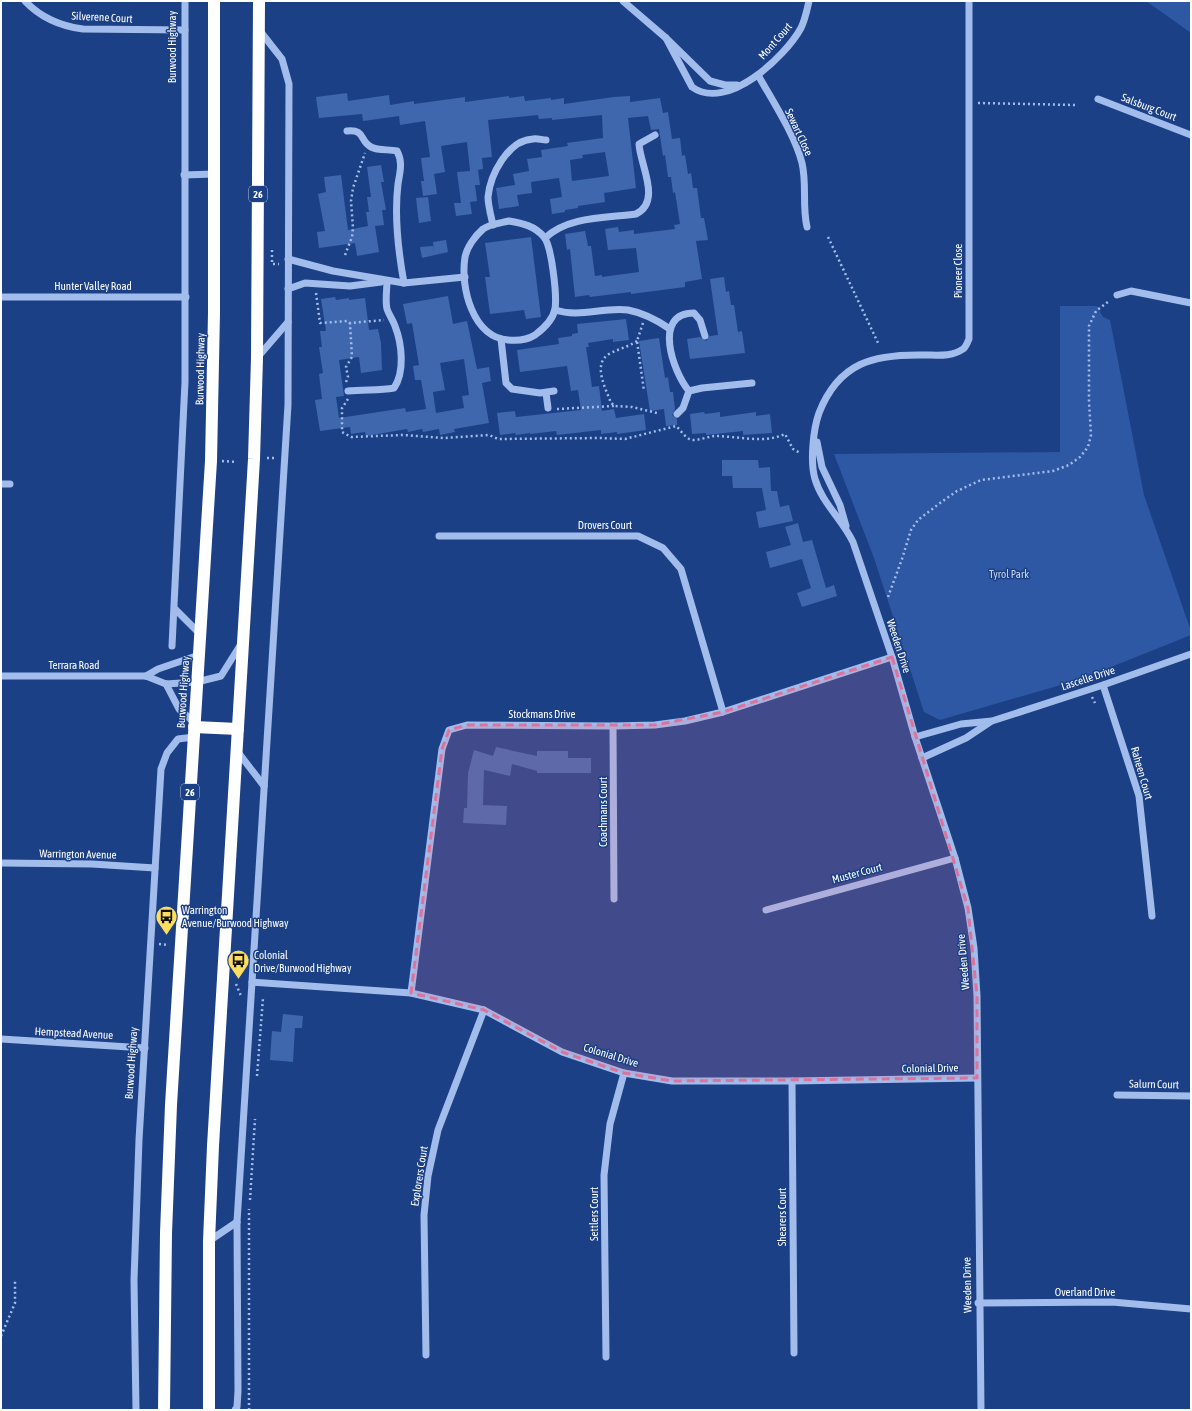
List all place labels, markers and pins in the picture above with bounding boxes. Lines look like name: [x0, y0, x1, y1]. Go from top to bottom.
bus stop icon: Warrington Avenue/Burwood Highway: [153, 903, 179, 936]
place label: Warrington Avenue/Burwood Highway: [182, 904, 289, 929]
bus stop icon: Colonial Drive/Burwood Highway: [226, 948, 252, 981]
place label: Colonial Drive/Burwood Highway: [254, 949, 352, 974]

